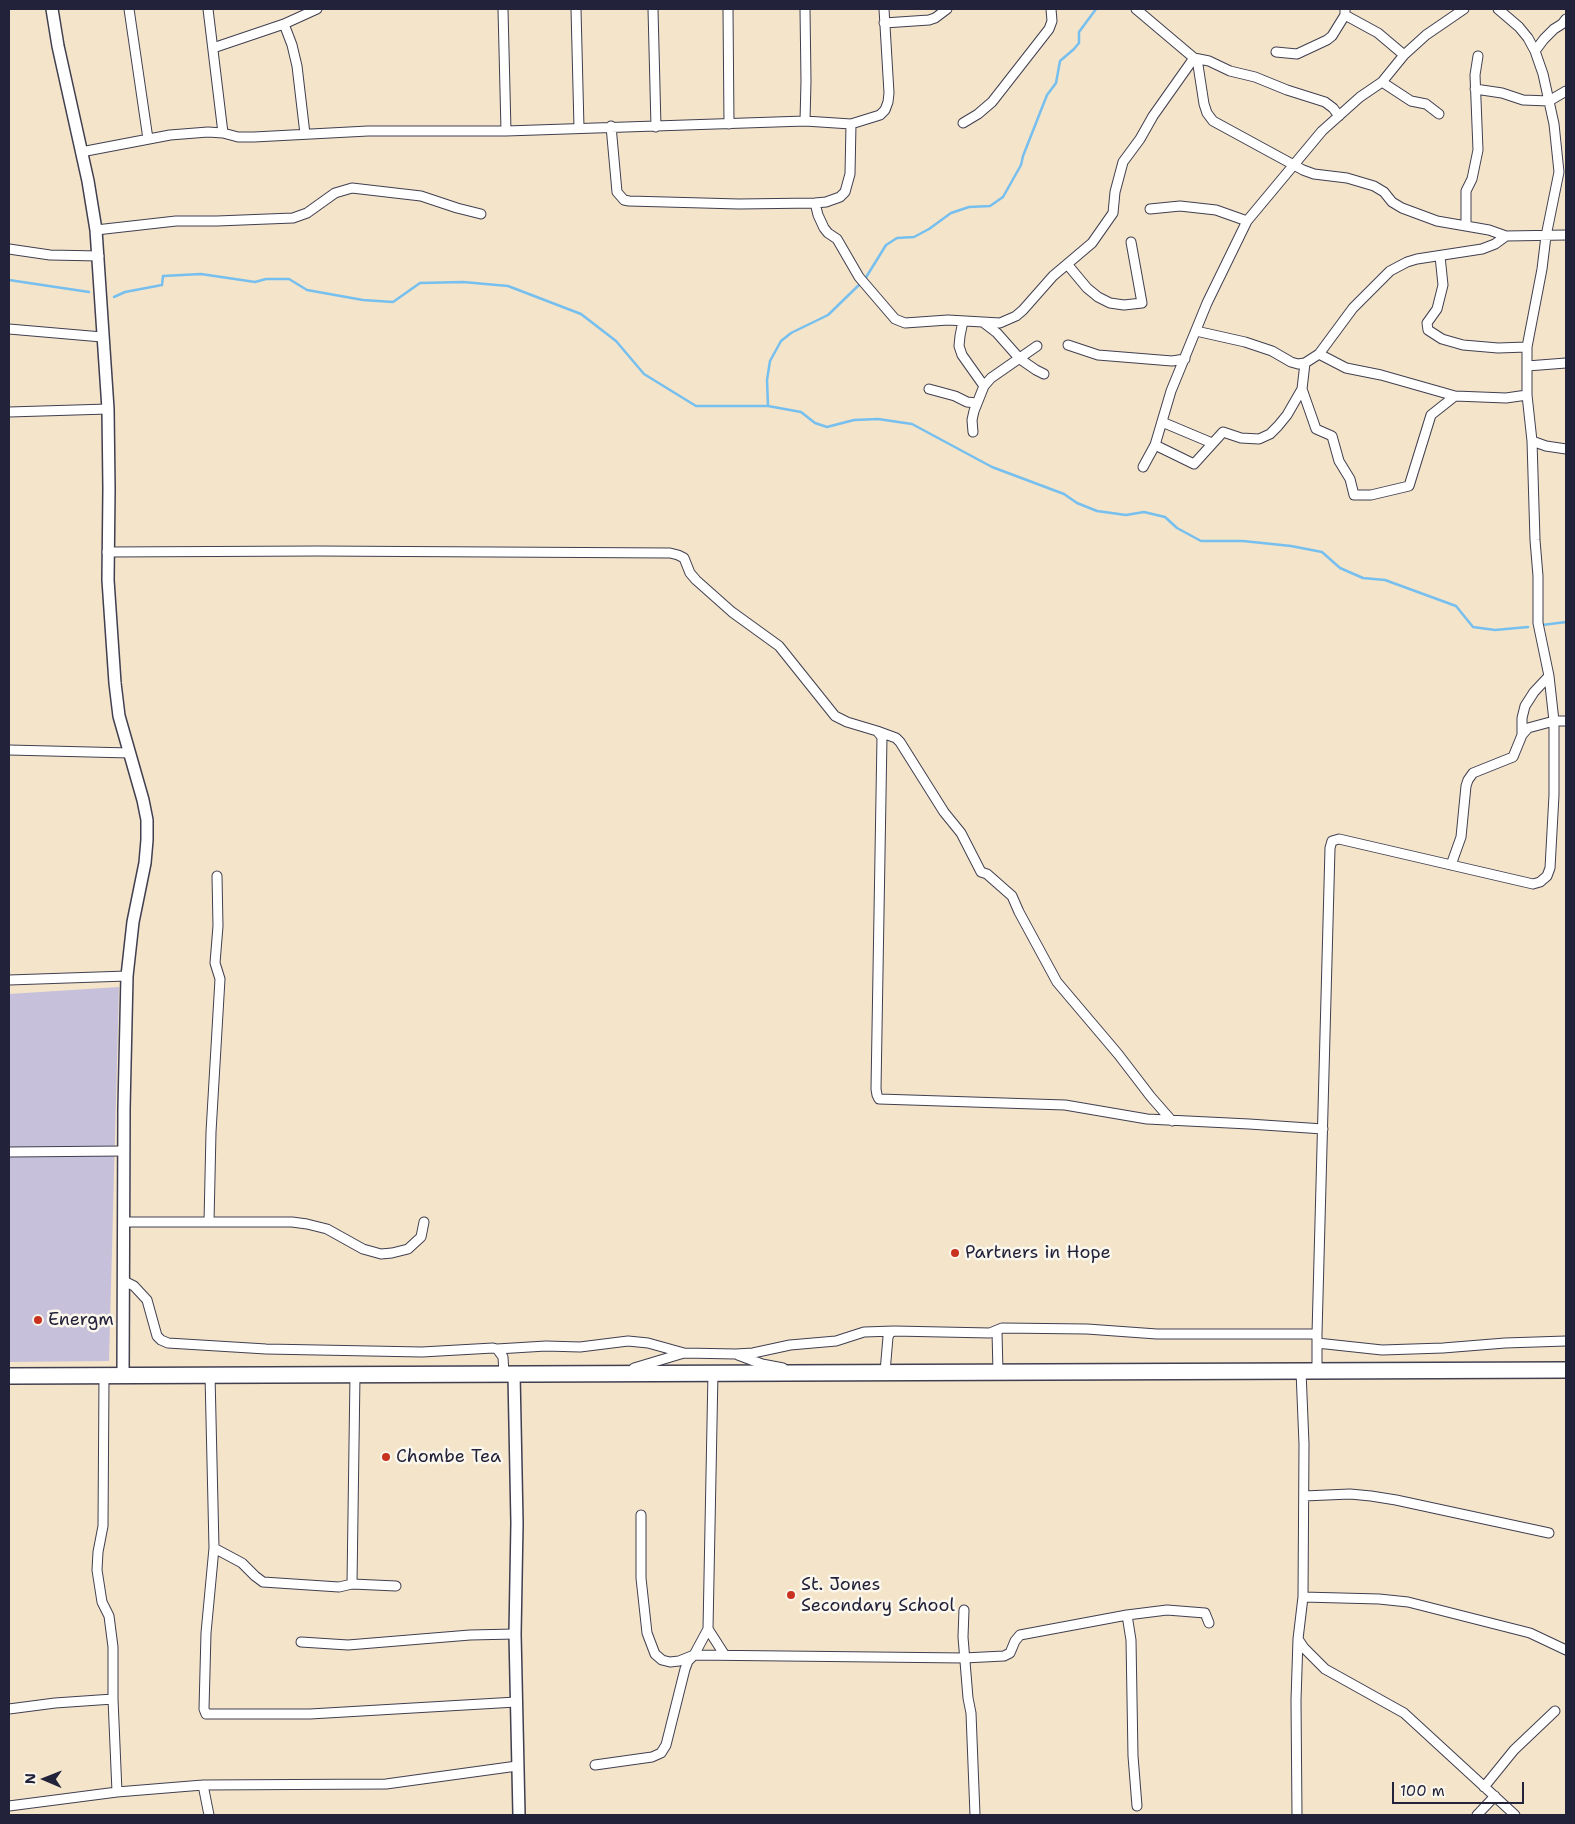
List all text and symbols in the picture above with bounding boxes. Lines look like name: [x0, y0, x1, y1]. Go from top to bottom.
place label: Partners in Hope: [965, 1242, 1111, 1264]
marker: Partners in Hope: [949, 1247, 961, 1259]
place label: Energm: [48, 1309, 114, 1331]
marker: Energm: [32, 1314, 44, 1326]
place label: Chombe Tea: [396, 1446, 501, 1468]
marker: Chombe Tea: [380, 1451, 392, 1463]
place label: St. Jones Secondary School: [801, 1574, 955, 1616]
marker: St. Jones Secondary School: [785, 1589, 797, 1601]
north arrow: [20, 1754, 70, 1804]
scale bar: [1395, 1772, 1528, 1804]
text: N: [21, 1773, 39, 1784]
text: 100 m: [1400, 1781, 1445, 1801]

